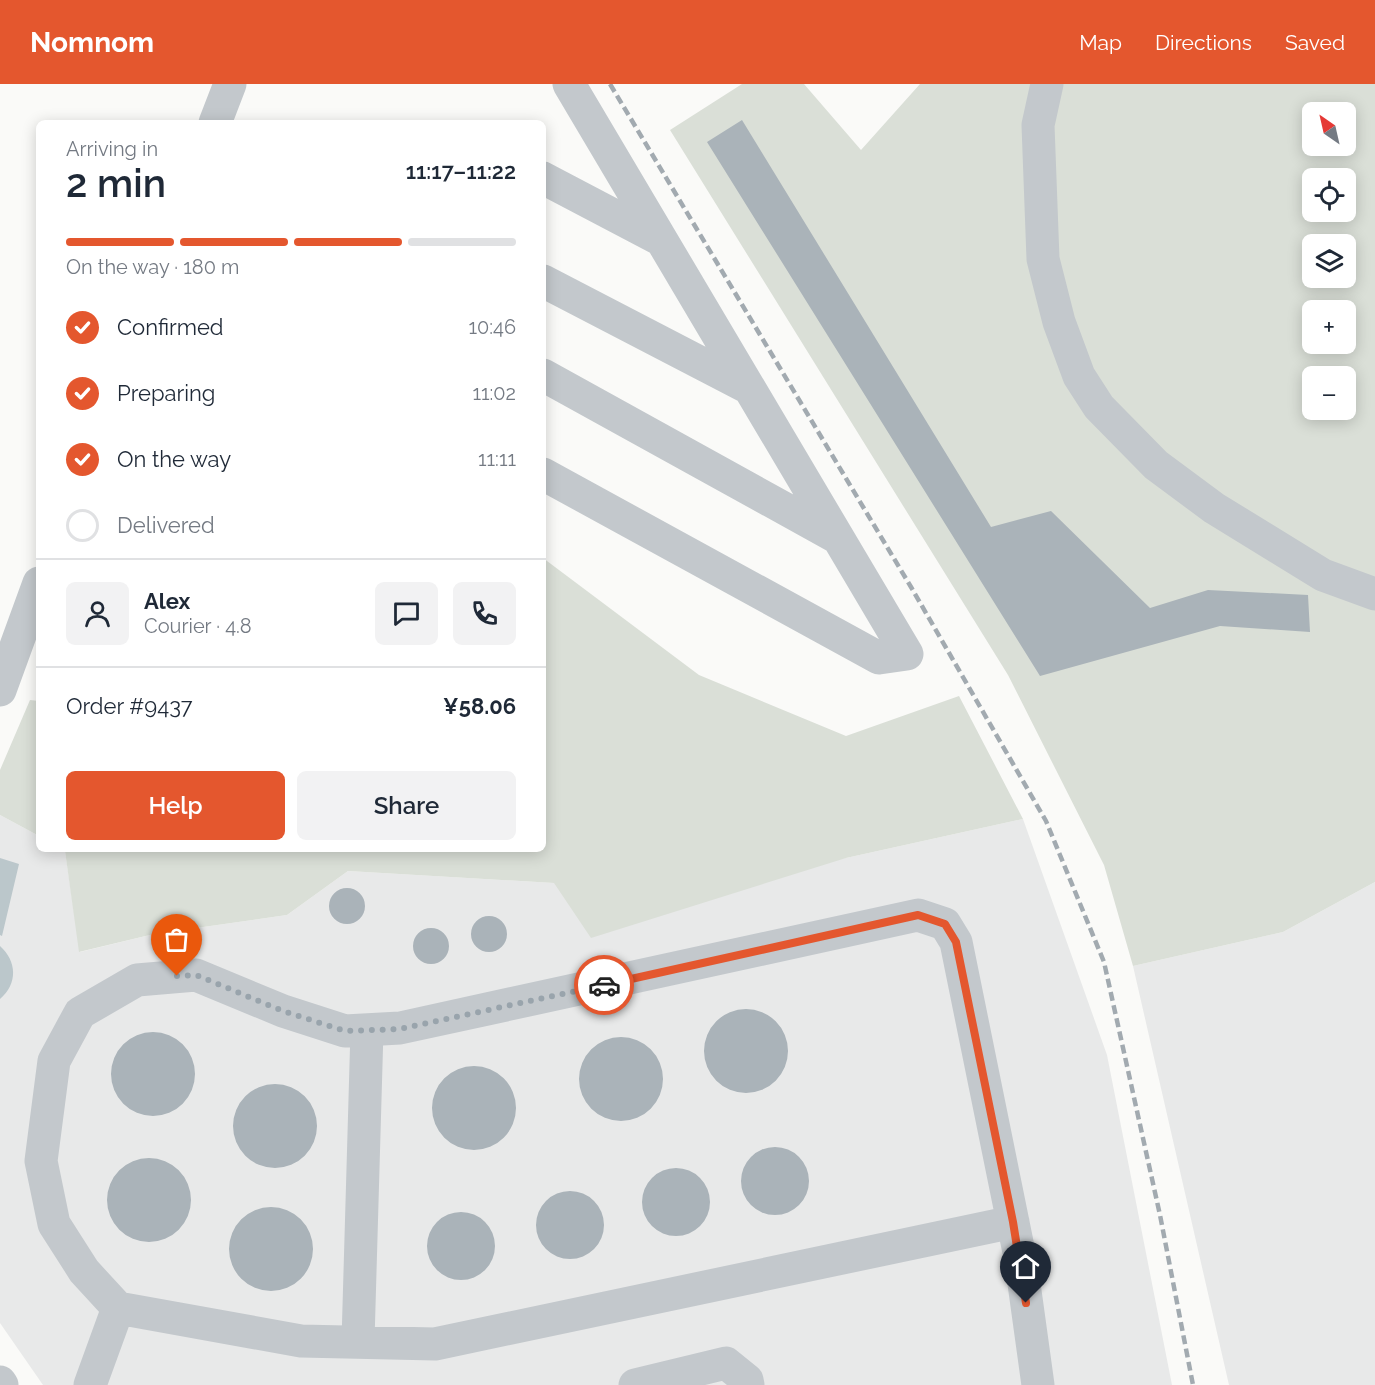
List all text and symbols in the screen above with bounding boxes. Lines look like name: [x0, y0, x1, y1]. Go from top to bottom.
text: Nomnom: [30, 26, 154, 59]
text: Map: [1079, 30, 1122, 55]
text: Directions: [1155, 30, 1252, 55]
text: Saved: [1285, 30, 1345, 55]
north arrow: [1302, 102, 1356, 156]
map controls: [1302, 102, 1356, 420]
text: Arriving in: [66, 137, 158, 161]
text: 11:17–11:22: [406, 158, 516, 184]
text: 2 min: [66, 160, 166, 206]
button: locate: [1302, 168, 1356, 222]
button: layers: [1302, 234, 1356, 288]
text: On the way · 180 m: [66, 255, 239, 279]
button: +: [1302, 300, 1356, 354]
icon: check: [66, 311, 99, 344]
text: Confirmed: [117, 314, 224, 340]
text: 10:46: [468, 315, 516, 339]
button: −: [1302, 366, 1356, 420]
icon: check: [66, 377, 99, 410]
text: Preparing: [117, 380, 215, 406]
text: 11:02: [472, 381, 516, 405]
icon: check: [66, 443, 99, 476]
text: On the way: [117, 446, 231, 472]
text: 11:11: [478, 447, 516, 471]
text: Delivered: [117, 512, 215, 538]
button: person: [66, 582, 129, 645]
button: chat: [375, 582, 438, 645]
button: phone: [453, 582, 516, 645]
text: Alex: [144, 588, 190, 614]
text: Courier · 4.8: [144, 614, 252, 638]
text: Order #9437: [66, 693, 193, 719]
text: ¥58.06: [443, 693, 516, 719]
button: Help: [66, 771, 285, 840]
button: Share: [297, 771, 516, 840]
pin: [151, 914, 202, 976]
icon: bag: [160, 923, 193, 956]
courier: [574, 955, 634, 1015]
icon: car: [588, 969, 621, 1002]
pin: [1000, 1241, 1051, 1303]
icon: home: [1009, 1250, 1042, 1283]

